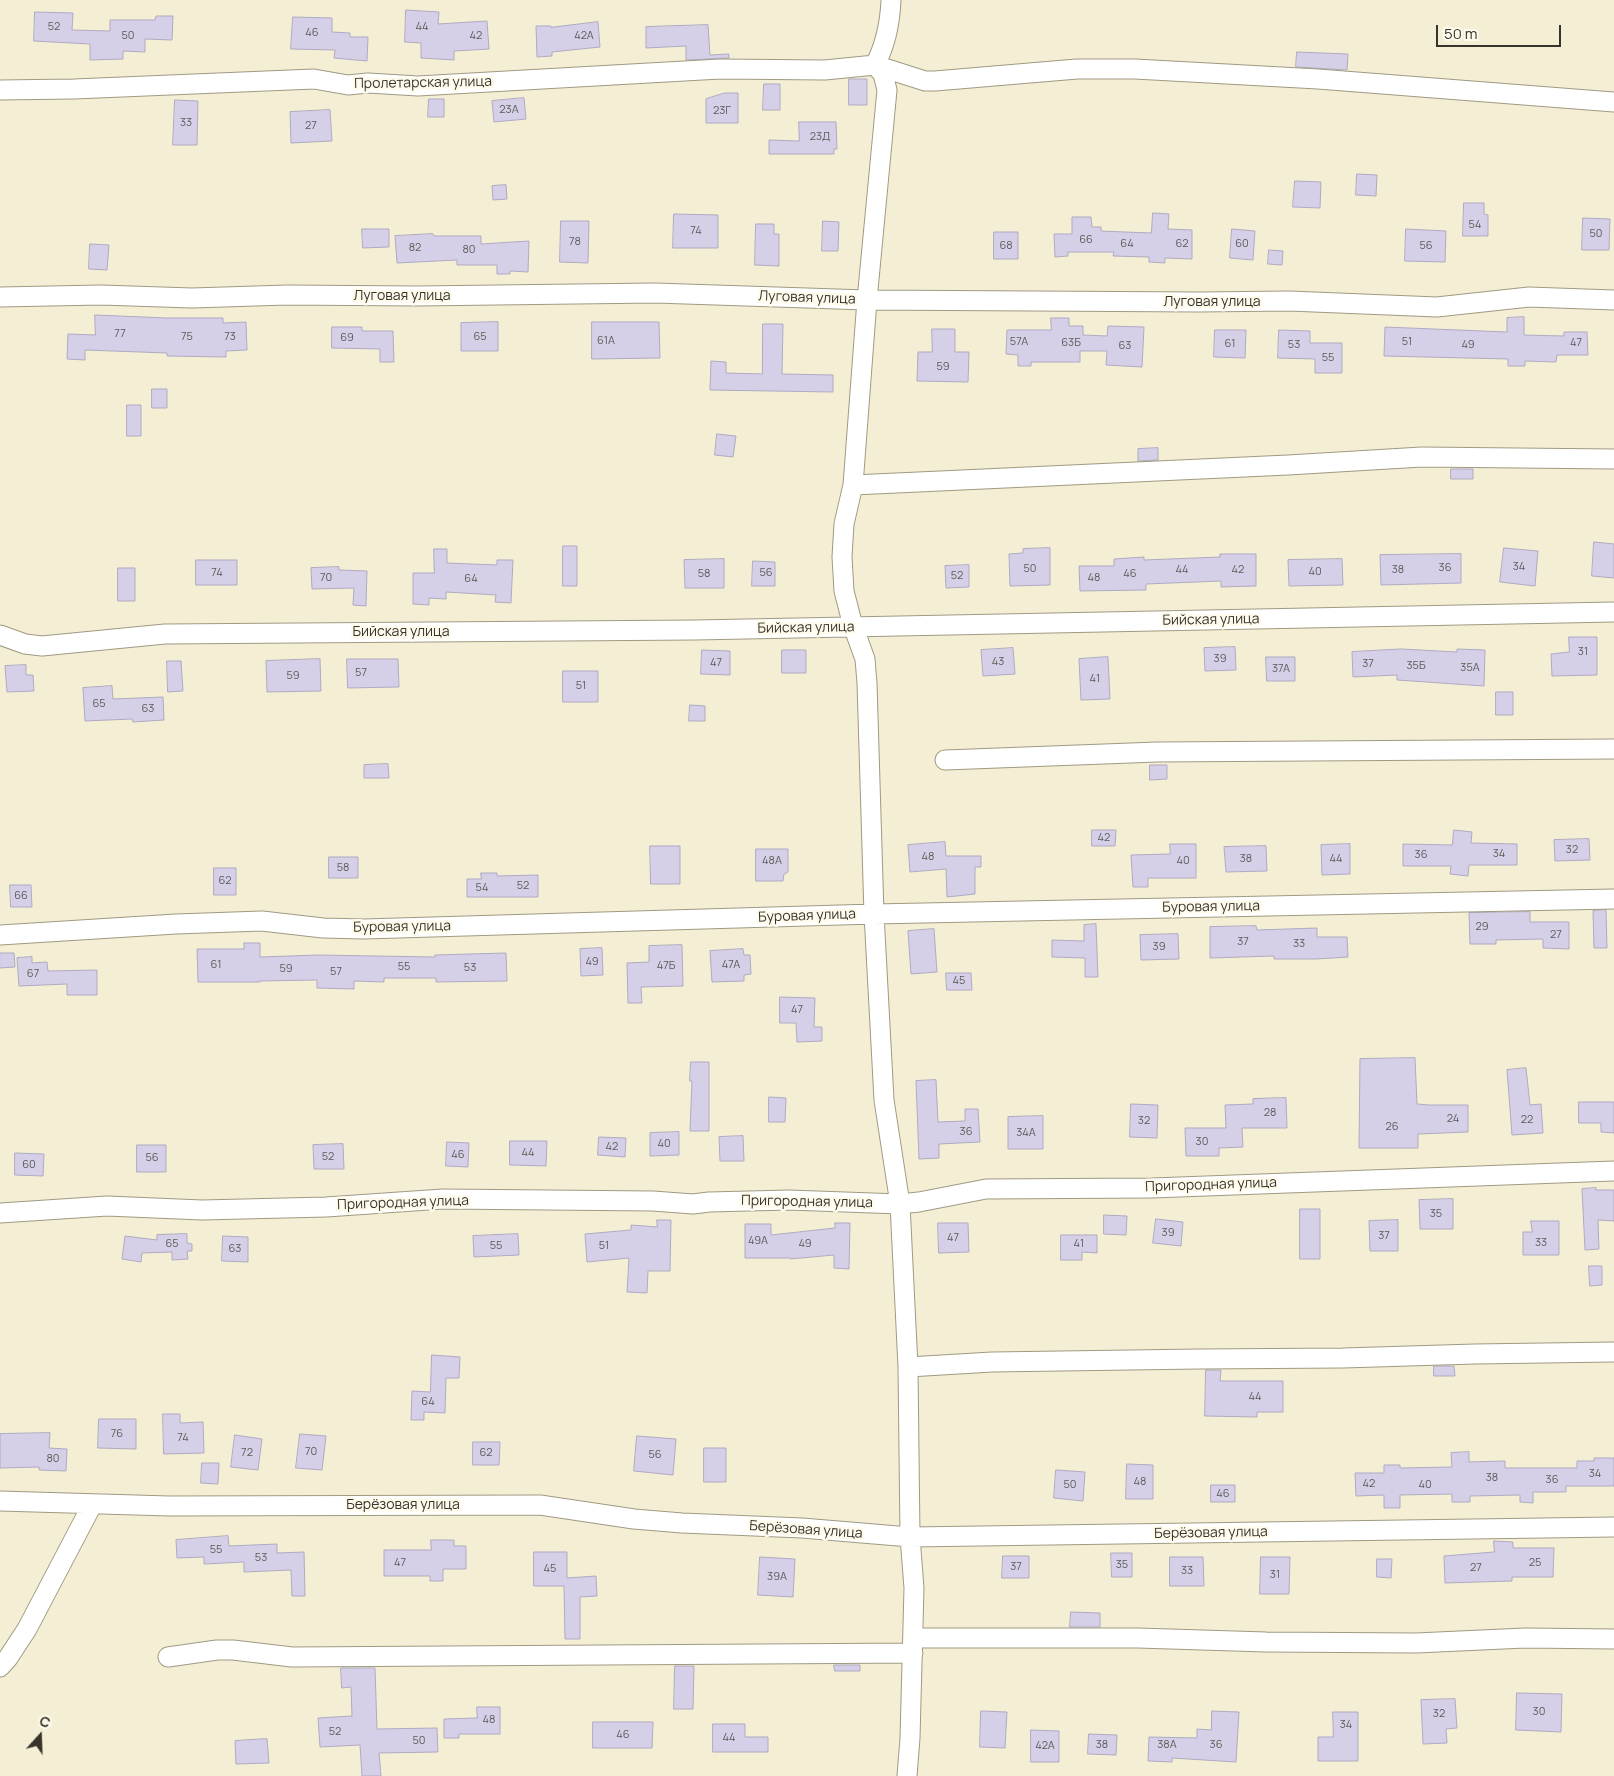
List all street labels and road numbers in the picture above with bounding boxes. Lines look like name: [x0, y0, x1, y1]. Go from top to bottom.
street label: Пролетарская улица: [354, 73, 492, 93]
street label: Луговая улица: [353, 288, 451, 304]
street label: Луговая улица: [758, 288, 856, 308]
street label: Луговая улица: [1163, 294, 1261, 310]
street label: Бийская улица: [1162, 611, 1260, 629]
street label: Бийская улица: [757, 619, 855, 637]
street label: Бийская улица: [353, 624, 449, 640]
street label: Буровая улица: [1162, 898, 1260, 916]
street label: Буровая улица: [758, 906, 856, 926]
street label: Буровая улица: [353, 918, 451, 936]
street label: Пригородная улица: [1145, 1174, 1277, 1196]
street label: Пригородная улица: [337, 1192, 469, 1214]
street label: Пригородная улица: [741, 1192, 873, 1212]
street label: Берёзовая улица: [346, 1497, 460, 1513]
street label: Берёзовая улица: [749, 1518, 863, 1542]
street label: Берёзовая улица: [1154, 1524, 1268, 1542]

